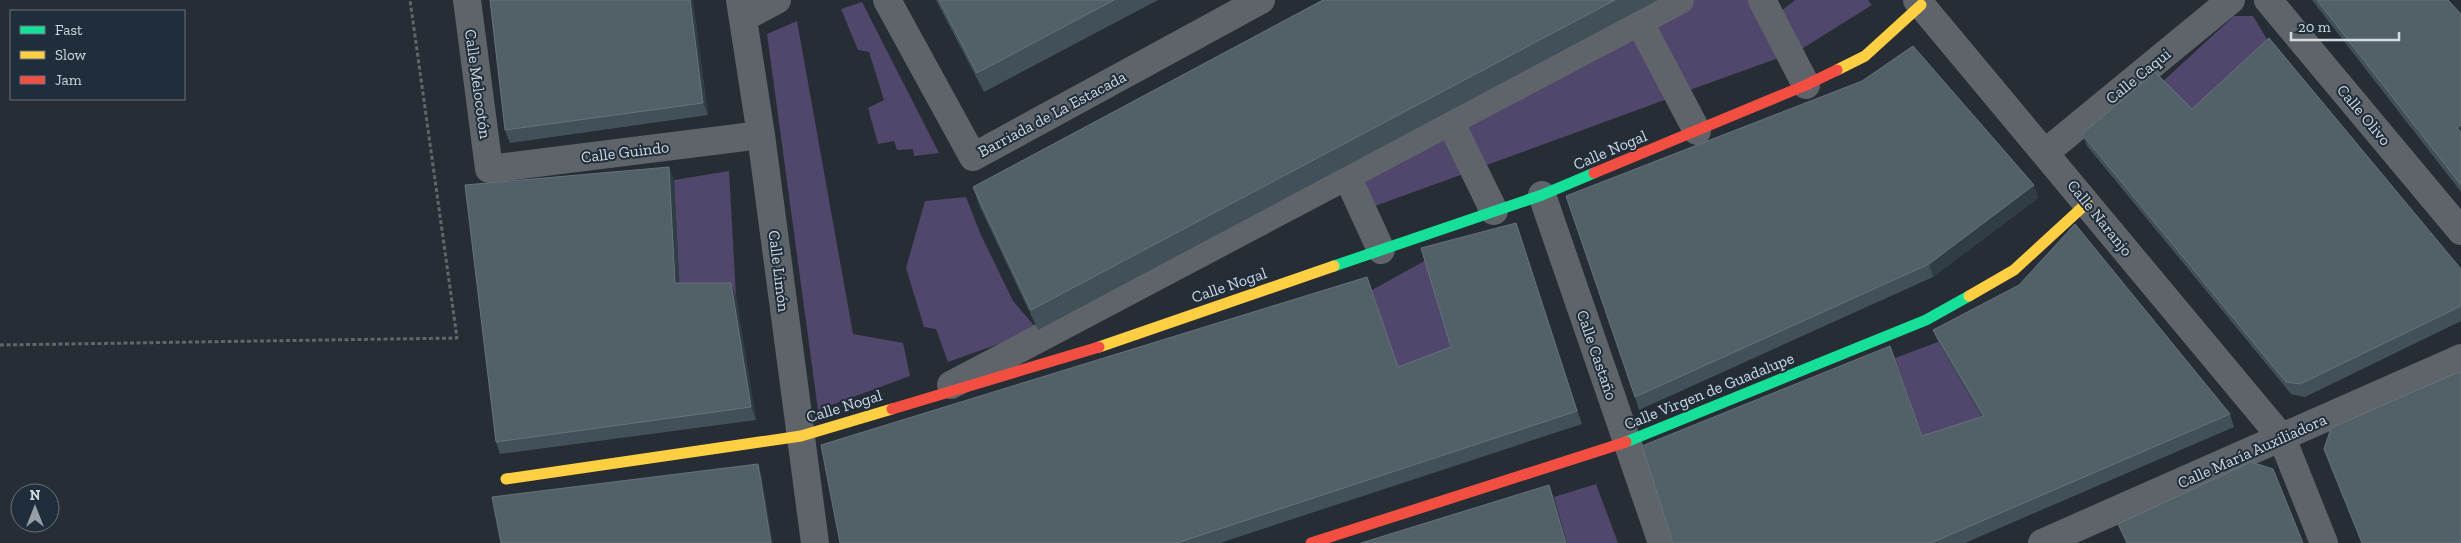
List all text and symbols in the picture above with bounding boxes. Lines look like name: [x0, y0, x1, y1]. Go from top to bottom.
legend: [10, 10, 185, 100]
scale bar: [2291, 10, 2398, 42]
text: 20 m: [2298, 18, 2331, 36]
text: Fast: [55, 21, 83, 39]
street label: Calle Melocotón: [461, 28, 495, 141]
street label: Calle Caqui: [2102, 44, 2175, 108]
text: Slow: [55, 46, 87, 64]
street label: Barriada de La Estacada: [975, 67, 1130, 161]
text: Jam: [55, 71, 82, 89]
street label: Calle Olivo: [2333, 81, 2395, 149]
street label: Calle Nogal: [1570, 126, 1650, 174]
street label: Calle Guindo: [580, 137, 670, 167]
street label: Calle Naranjo: [2063, 176, 2137, 260]
street label: Calle Limón: [765, 229, 794, 314]
street label: Calle Nogal: [1189, 263, 1269, 307]
street label: Calle Castaño: [1573, 308, 1621, 402]
street label: Calle Virgen de Guadalupe: [1621, 348, 1797, 434]
street label: Calle Nogal: [804, 385, 884, 427]
street label: Calle María Auxiliadora: [2175, 409, 2330, 492]
north arrow: [10, 483, 60, 533]
text: N: [30, 487, 41, 504]

